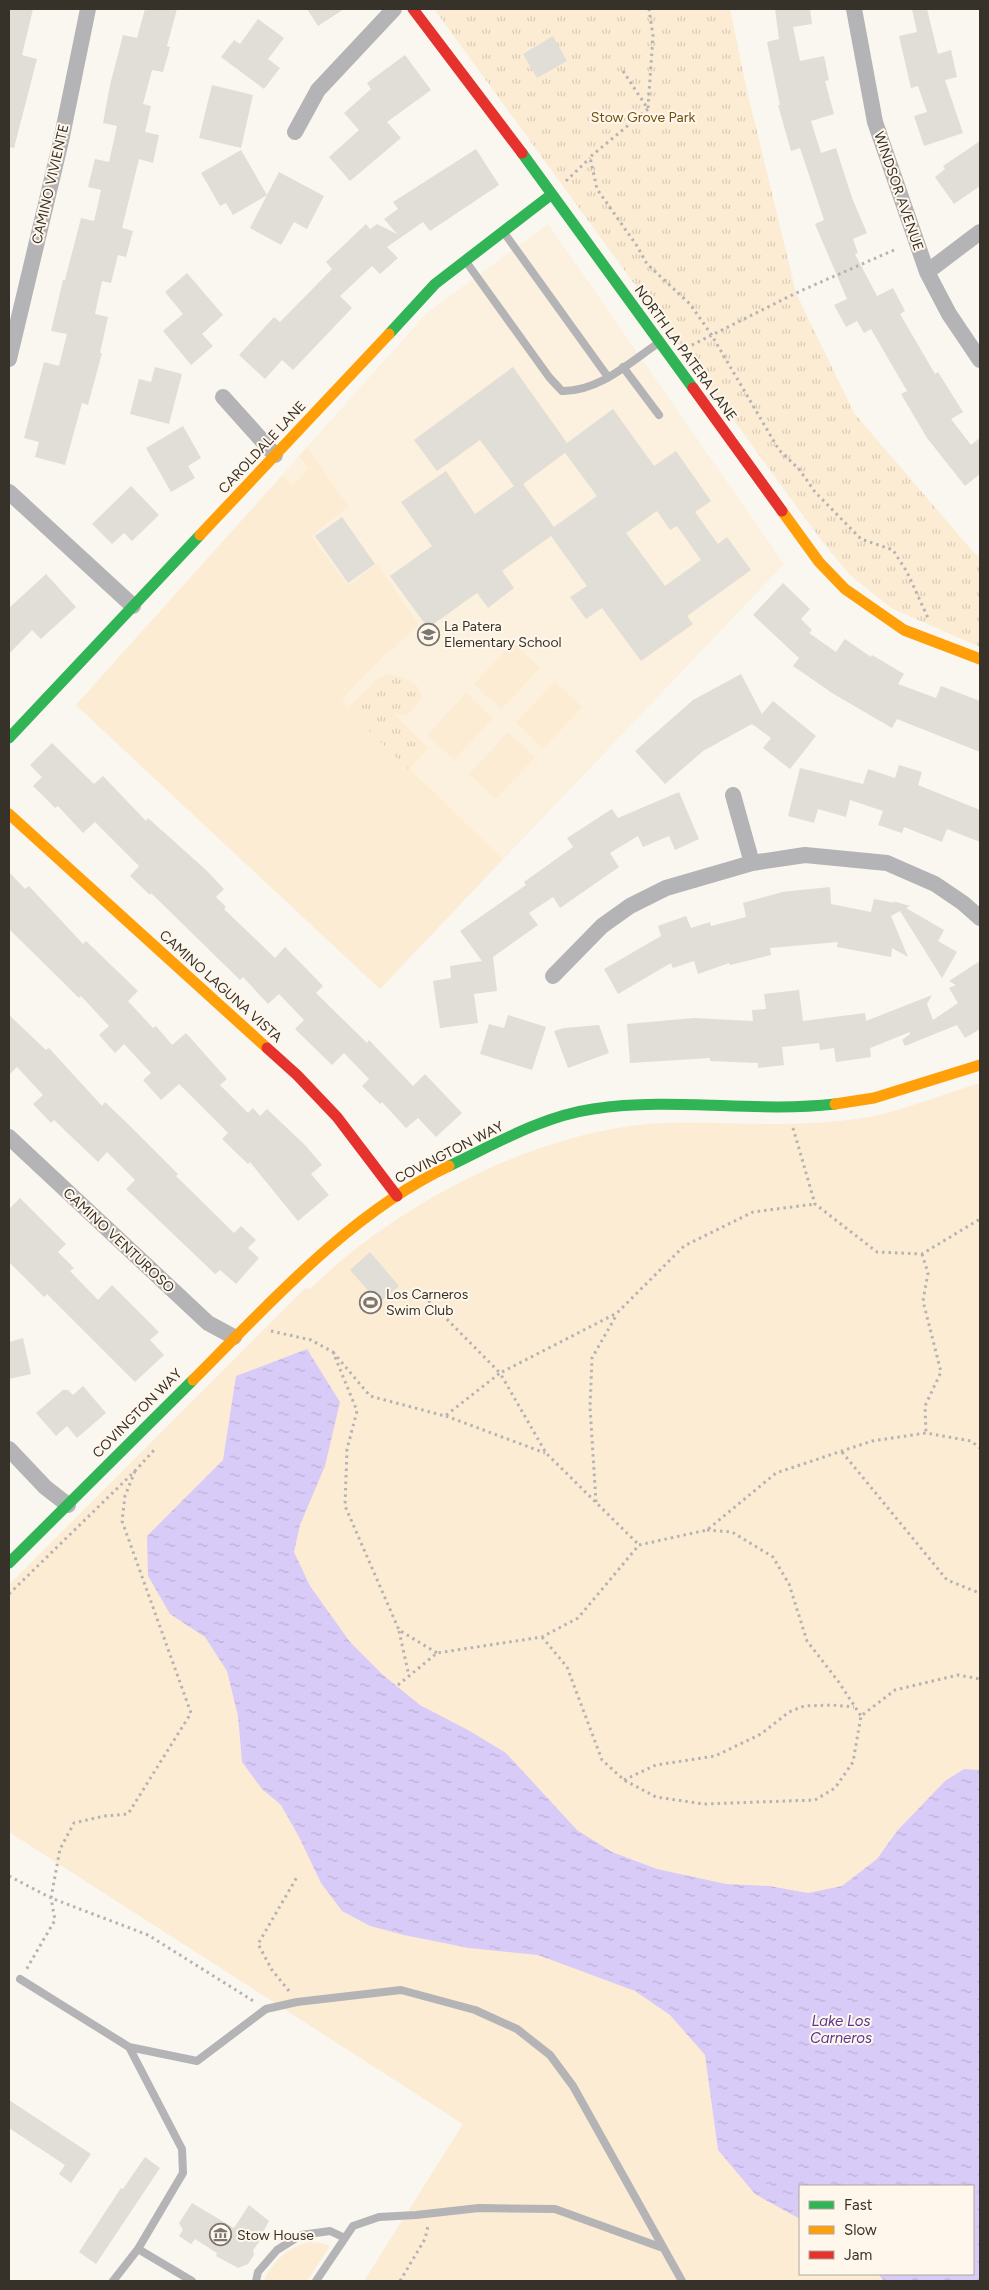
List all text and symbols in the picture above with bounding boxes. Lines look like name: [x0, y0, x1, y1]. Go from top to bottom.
park label: Stow Grove Park: [591, 109, 695, 126]
street label: CAMINO VIVIENTE: [28, 123, 73, 246]
street label: WINDSOR AVENUE: [870, 129, 927, 253]
street label: NORTH LA PATERA LANE: [631, 282, 740, 424]
street label: CAROLDALE LANE: [215, 397, 310, 497]
place label: La Patera Elementary School: [444, 618, 562, 651]
school or university icon: La Patera Elementary School: [416, 622, 440, 646]
street label: CAMINO LAGUNA VISTA: [156, 927, 286, 1046]
street label: COVINGTON WAY: [392, 1118, 507, 1187]
street label: CAMINO VENTUROSO: [60, 1184, 178, 1296]
place label: Los Carneros Swim Club: [386, 1286, 468, 1319]
sports icon: Los Carneros Swim Club: [358, 1290, 382, 1314]
street label: COVINGTON WAY: [89, 1365, 186, 1462]
water label: Lake Los Carneros: [810, 2012, 872, 2047]
legend: [799, 2185, 974, 2275]
text: Fast: [844, 2196, 873, 2214]
text: Slow: [844, 2221, 877, 2239]
museum icon: Stow House: [209, 2223, 233, 2247]
place label: Stow House: [237, 2227, 314, 2244]
text: Jam: [844, 2246, 872, 2264]

